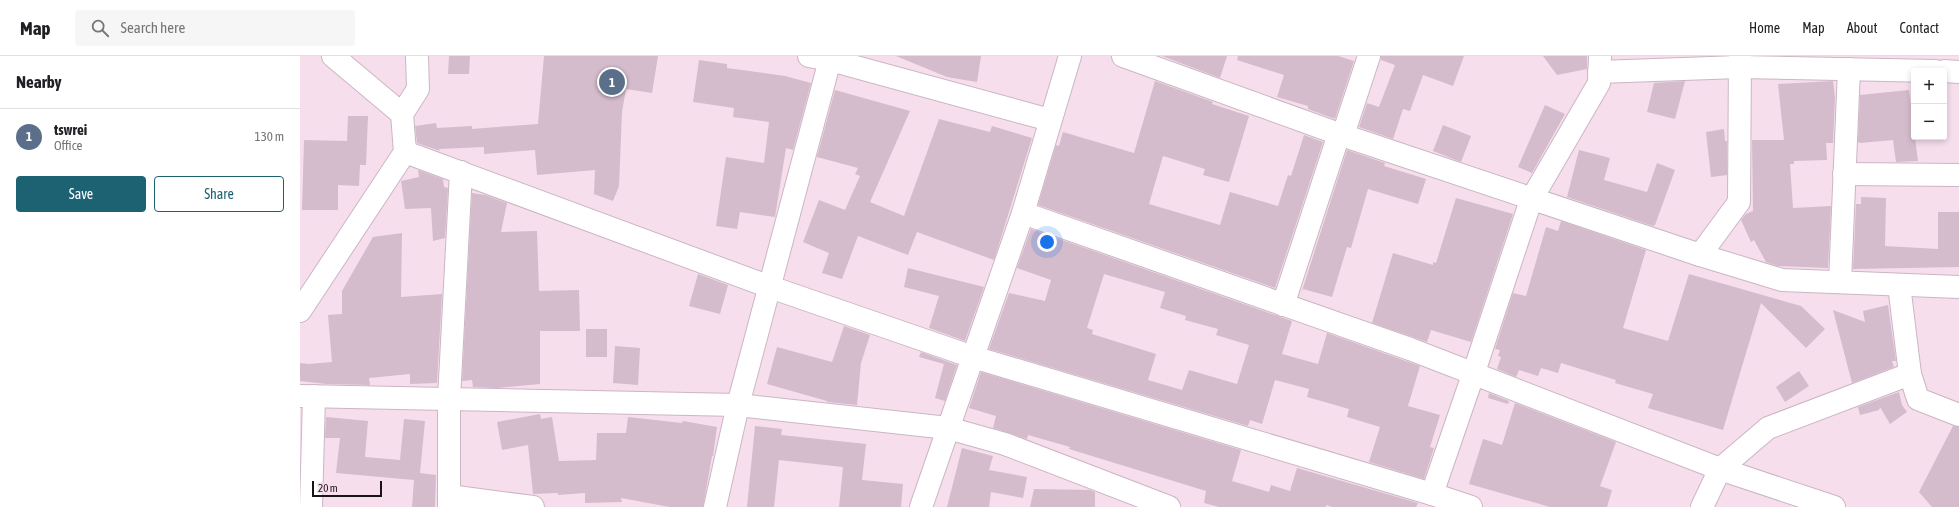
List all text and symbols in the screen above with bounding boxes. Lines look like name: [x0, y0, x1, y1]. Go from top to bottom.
search box: [75, 10, 355, 46]
text: Map: [20, 17, 51, 39]
icon: search: [89, 17, 111, 39]
text: Search here: [121, 19, 185, 36]
text: Home: [1749, 20, 1780, 36]
text: Map: [1802, 20, 1825, 36]
text: About: [1847, 20, 1878, 36]
text: Contact: [1900, 20, 1939, 36]
pin: 1: [599, 67, 625, 97]
map controls: [1911, 68, 1947, 140]
button: +: [1911, 68, 1947, 104]
text: Nearby: [16, 72, 62, 92]
button: −: [1911, 104, 1947, 140]
text: tswrei: [54, 121, 87, 138]
text: 1: [26, 129, 32, 144]
text: 130 m: [255, 129, 284, 144]
text: Office: [54, 138, 82, 153]
button: Save: [16, 176, 146, 212]
button: Share: [154, 176, 284, 212]
your location: [1037, 232, 1057, 252]
scale bar: [312, 479, 382, 498]
text: 20 m: [318, 482, 338, 494]

